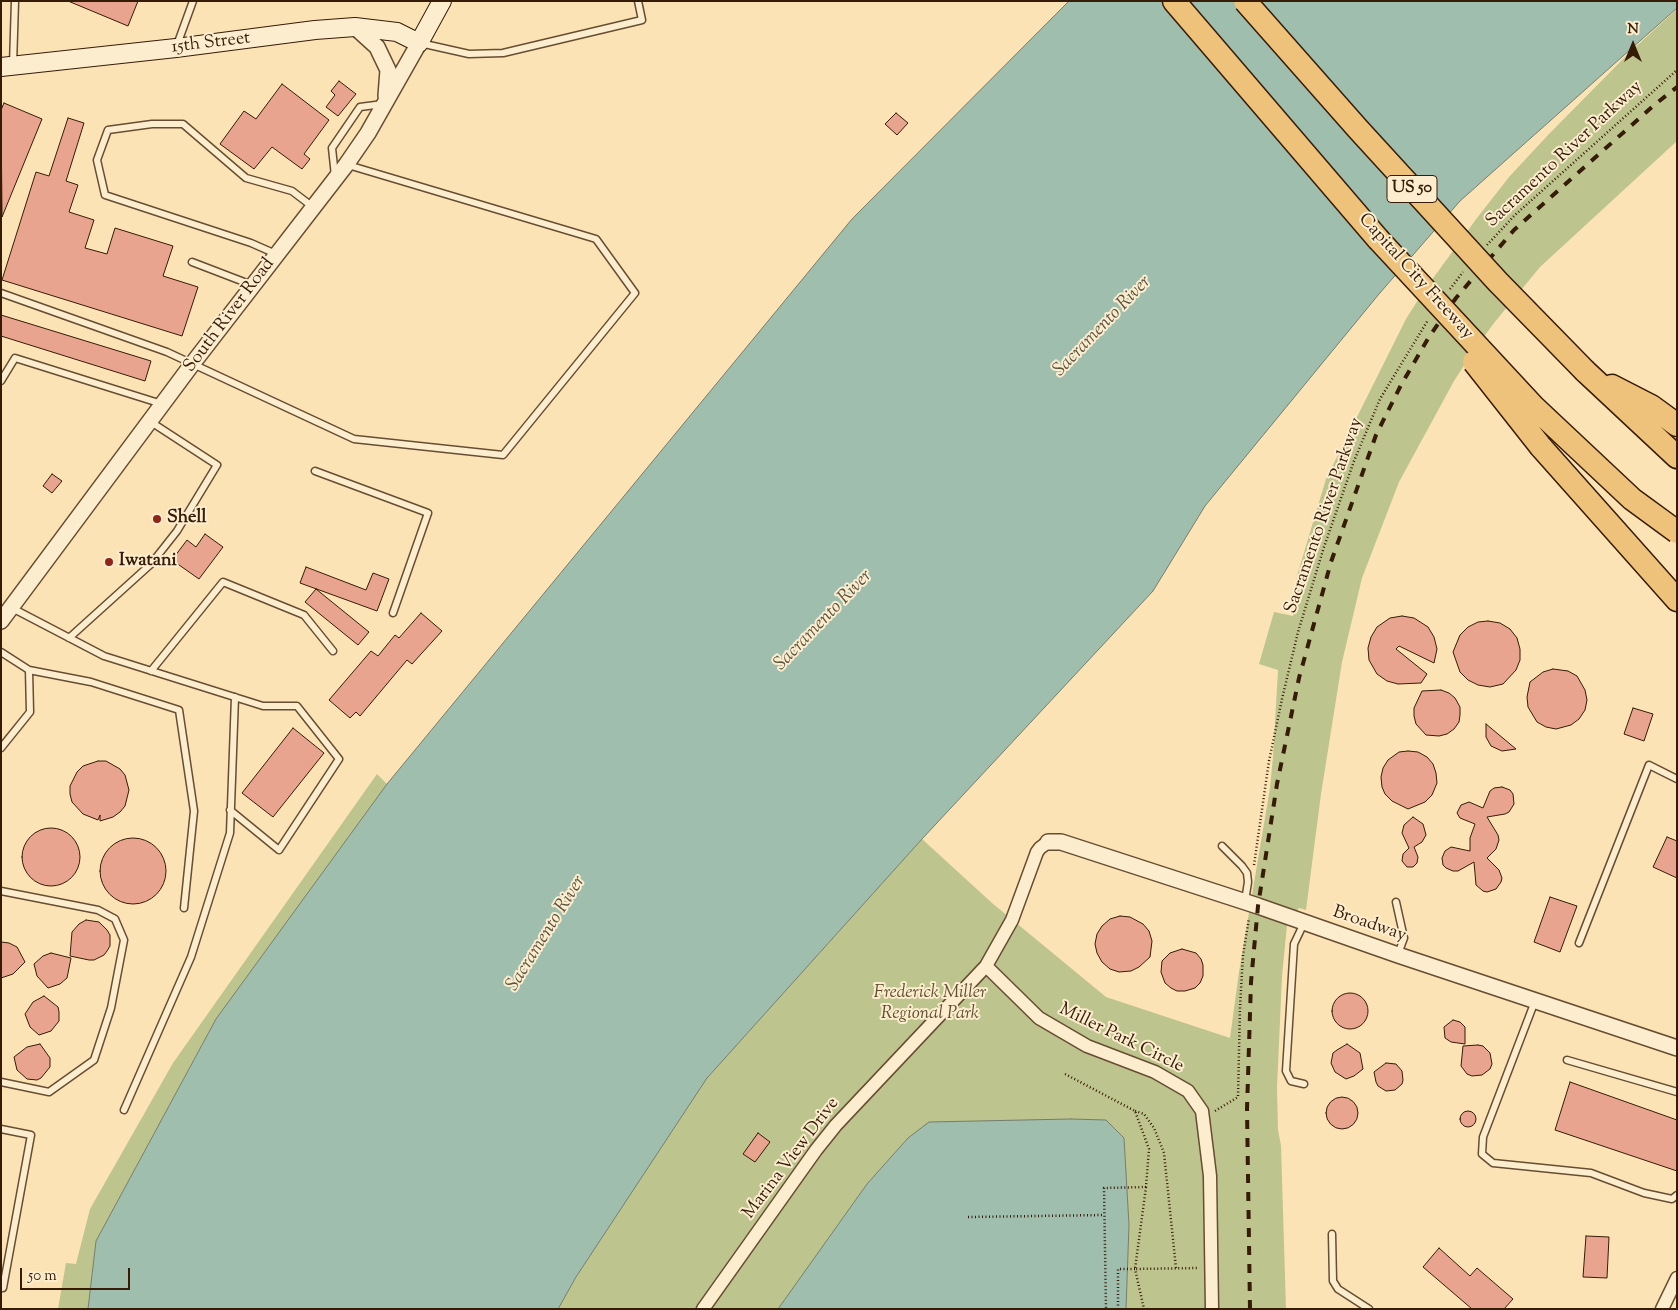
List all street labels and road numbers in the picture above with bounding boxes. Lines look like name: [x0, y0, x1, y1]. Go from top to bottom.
street label: 15th Street: [170, 28, 252, 60]
street label: Sacramento River Parkway: [1482, 77, 1648, 233]
road number: US 50: [1387, 175, 1437, 202]
street label: Capital City Freeway: [1353, 209, 1477, 345]
street label: South River Road: [180, 254, 280, 378]
street label: Sacramento River Parkway: [1281, 415, 1369, 617]
street label: Broadway: [1329, 902, 1409, 948]
street label: Miller Park Circle: [1055, 999, 1187, 1079]
street label: Marina View Drive: [739, 1094, 845, 1224]

